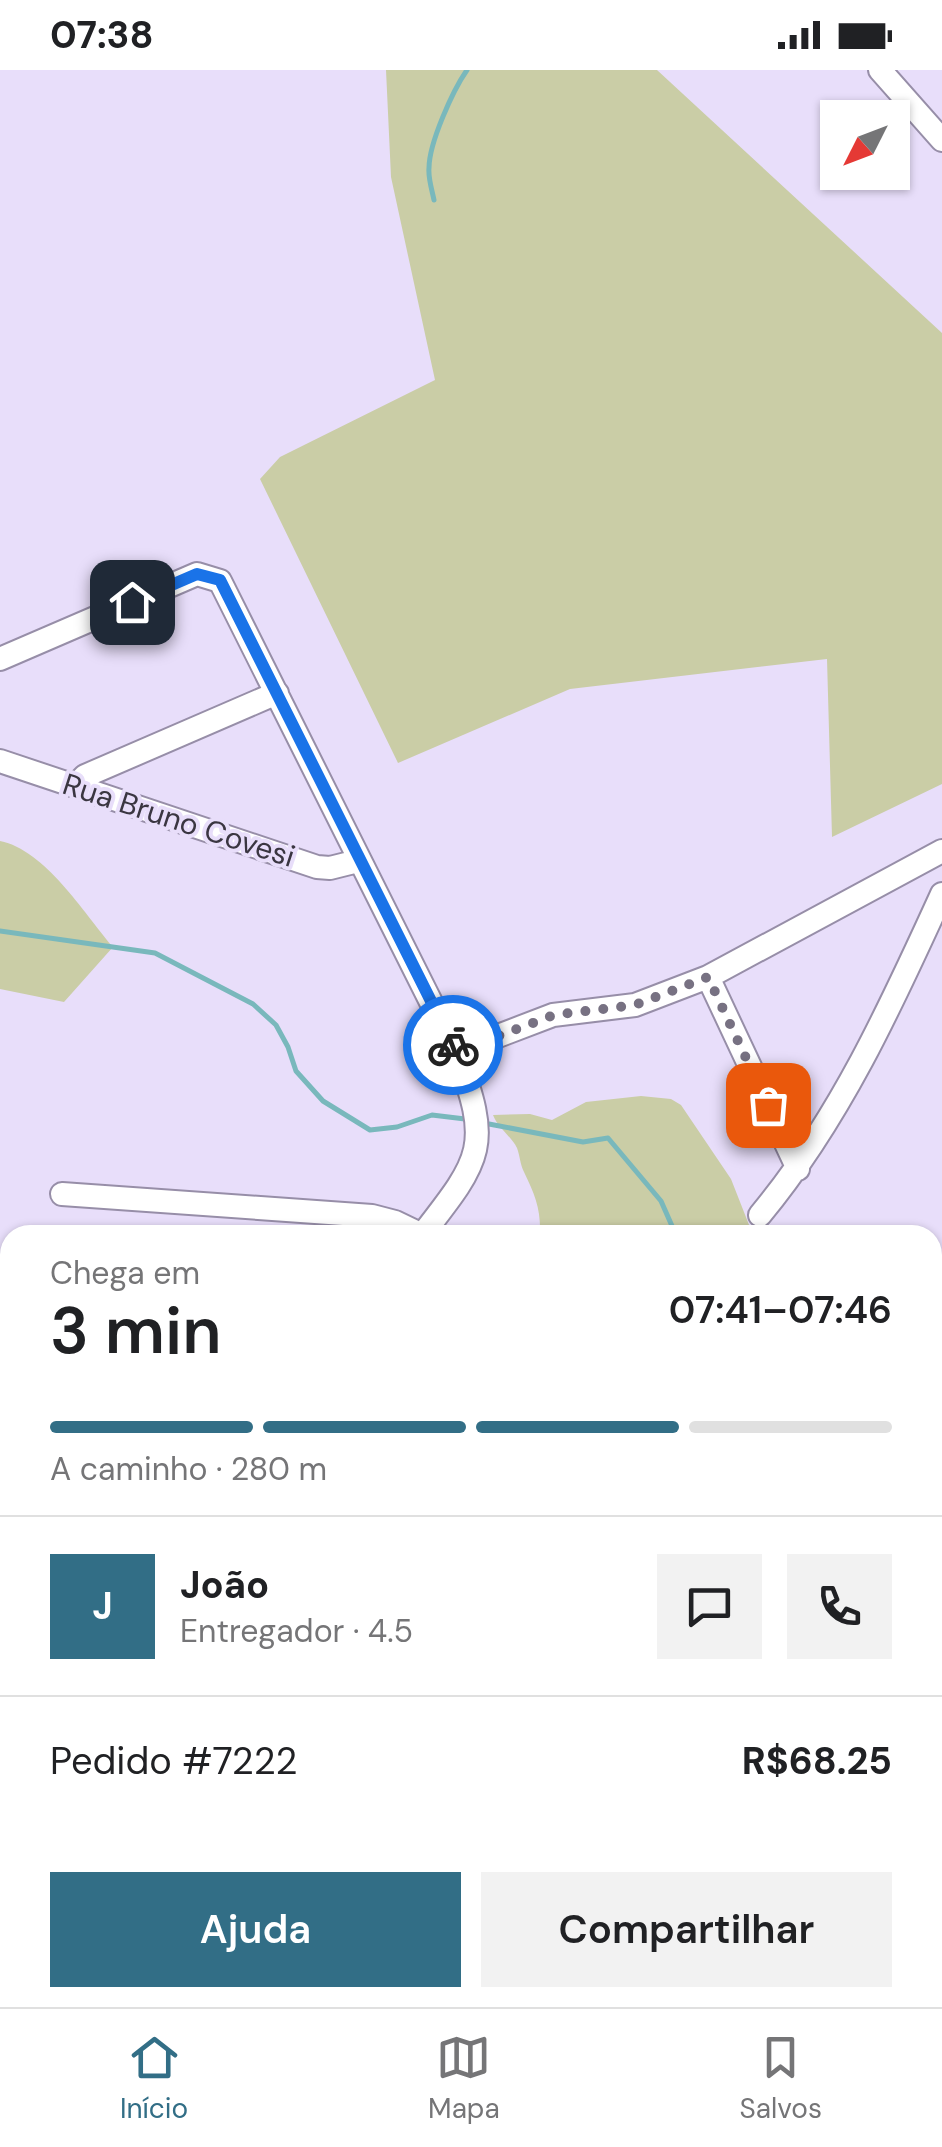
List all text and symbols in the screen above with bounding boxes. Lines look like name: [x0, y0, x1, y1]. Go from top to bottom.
text: 07:38: [50, 10, 154, 60]
north arrow: [820, 100, 910, 190]
map controls: [820, 100, 910, 190]
pin: [90, 560, 175, 645]
icon: home: [105, 575, 160, 630]
street label: Rua Bruno Covesi: [58, 764, 300, 876]
courier: [403, 995, 503, 1095]
icon: bike: [426, 1018, 481, 1073]
pin: [726, 1063, 811, 1148]
icon: bag: [741, 1078, 796, 1133]
text: Chega em: [50, 1252, 200, 1294]
text: 07:41–07:46: [669, 1285, 892, 1335]
text: 3 min: [50, 1289, 221, 1373]
text: A caminho · 280 m: [50, 1448, 327, 1490]
button: chat: [657, 1554, 762, 1659]
button: phone: [787, 1554, 892, 1659]
text: João: [180, 1560, 269, 1610]
text: J: [92, 1581, 113, 1631]
text: Entregador · 4.5: [180, 1610, 413, 1652]
text: Pedido #7222: [50, 1736, 297, 1786]
text: R$68.25: [742, 1736, 892, 1786]
button: Ajuda: [50, 1872, 461, 1987]
button: Compartilhar: [481, 1872, 892, 1987]
tab: Início: [120, 2030, 188, 2127]
tab: Mapa: [428, 2030, 500, 2127]
tab: Salvos: [740, 2030, 822, 2127]

